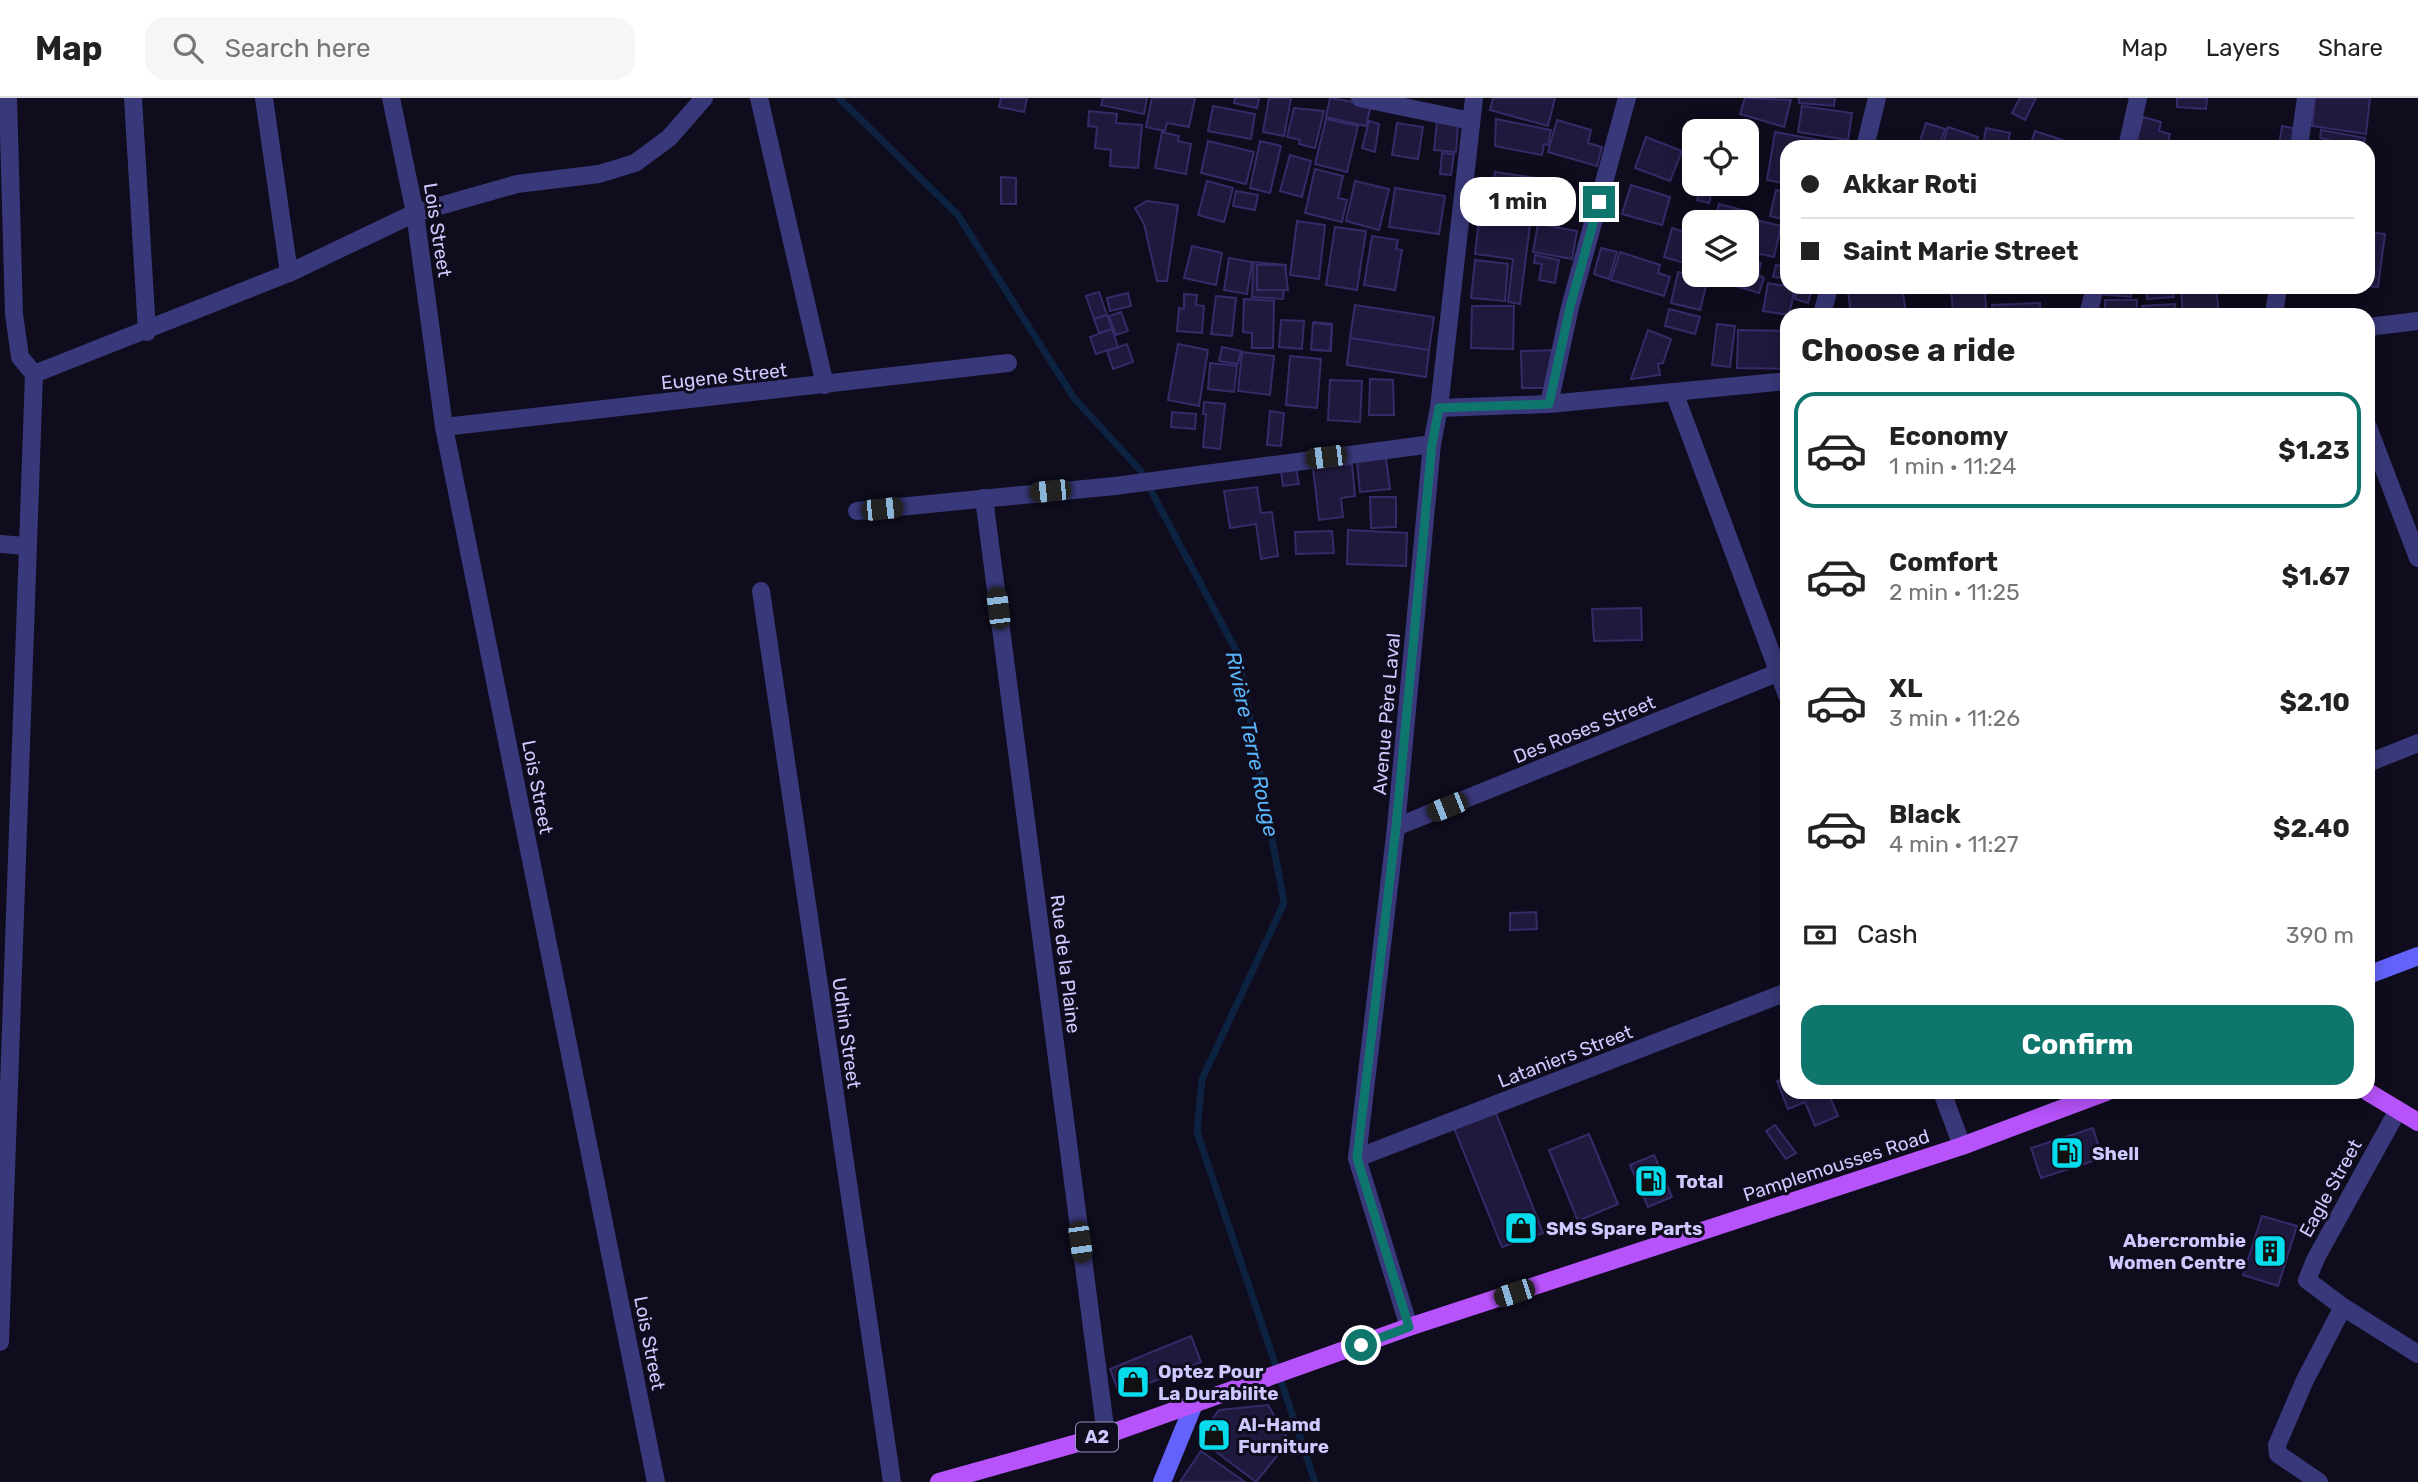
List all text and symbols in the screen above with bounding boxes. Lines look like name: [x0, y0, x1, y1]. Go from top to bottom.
search box: [145, 17, 635, 80]
text: Map: [35, 29, 103, 68]
icon: search: [169, 29, 207, 67]
text: Search here: [225, 33, 370, 64]
text: Map: [2121, 34, 2168, 62]
text: Layers: [2206, 34, 2280, 62]
text: Share: [2318, 34, 2383, 62]
map controls: [1682, 119, 1759, 287]
button: locate: [1682, 119, 1759, 196]
text: Akkar Roti: [1843, 169, 1977, 200]
callout: 1 min: [1459, 178, 1574, 226]
street label: Lois Street: [419, 181, 456, 279]
route end: [1583, 186, 1615, 218]
text: 1 min: [1489, 187, 1547, 215]
button: layers: [1682, 210, 1759, 287]
text: Saint Marie Street: [1843, 236, 2078, 267]
text: Choose a ride: [1801, 331, 2015, 369]
street label: Eugene Street: [660, 358, 789, 395]
icon: car: [1805, 419, 1868, 482]
text: Economy: [1889, 421, 2008, 452]
text: $1.23: [2278, 435, 2350, 466]
car: [1304, 444, 1349, 470]
text: 1 min · 11:24: [1889, 452, 2016, 480]
car: [1029, 478, 1072, 504]
car: [861, 496, 904, 522]
icon: car: [1805, 545, 1868, 608]
text: Comfort: [1889, 547, 1998, 578]
text: $1.67: [2282, 561, 2350, 592]
text: 2 min · 11:25: [1889, 578, 2020, 606]
car: [986, 586, 1011, 630]
street label: Avenue Père Laval: [1368, 632, 1405, 796]
water label: Rivière Terre Rouge: [1221, 649, 1284, 839]
icon: car: [1805, 671, 1868, 734]
text: XL: [1889, 673, 1922, 704]
text: $2.10: [2279, 687, 2350, 718]
street label: Des Roses Street: [1510, 690, 1659, 768]
text: 3 min · 11:26: [1889, 704, 2020, 732]
street label: Lois Street: [517, 738, 558, 837]
car: [1424, 789, 1471, 825]
icon: car: [1805, 797, 1868, 860]
text: Black: [1889, 799, 1961, 830]
text: $2.40: [2273, 813, 2350, 844]
text: 4 min · 11:27: [1889, 830, 2019, 858]
street label: Rue de la Plaine: [1046, 893, 1085, 1035]
icon: cash: [1801, 916, 1839, 954]
text: Cash: [1857, 919, 1918, 950]
text: 390 m: [2286, 921, 2354, 949]
street label: Udhin Street: [827, 976, 866, 1091]
button: Confirm: [1801, 1005, 2354, 1085]
street label: Lataniers Street: [1495, 1020, 1636, 1093]
street label: Pamplemousses Road: [1740, 1124, 1932, 1206]
fuel station icon: Shell: [2048, 1134, 2086, 1172]
street label: Eagle Street: [2294, 1135, 2367, 1241]
place label: Shell: [2092, 1142, 2139, 1165]
fuel station icon: Total: [1632, 1162, 1670, 1200]
place label: Total: [1676, 1170, 1723, 1193]
shop icon: SMS Spare Parts: [1502, 1209, 1540, 1247]
place label: SMS Spare Parts: [1546, 1217, 1703, 1240]
car: [1067, 1220, 1094, 1264]
place label: Abercrombie Women Centre: [2109, 1229, 2246, 1274]
building icon: Abercrombie Women Centre: [2251, 1232, 2289, 1270]
car: [1491, 1277, 1538, 1309]
street label: Lois Street: [629, 1294, 670, 1393]
route start: [1345, 1329, 1377, 1361]
place label: Optez Pour La Durabilite: [1158, 1360, 1279, 1405]
shop icon: Optez Pour La Durabilite: [1114, 1363, 1152, 1401]
place label: Al-Hamd Furniture: [1238, 1413, 1329, 1458]
shop icon: Al-Hamd Furniture: [1195, 1416, 1233, 1454]
road number: A2: [1076, 1422, 1118, 1452]

